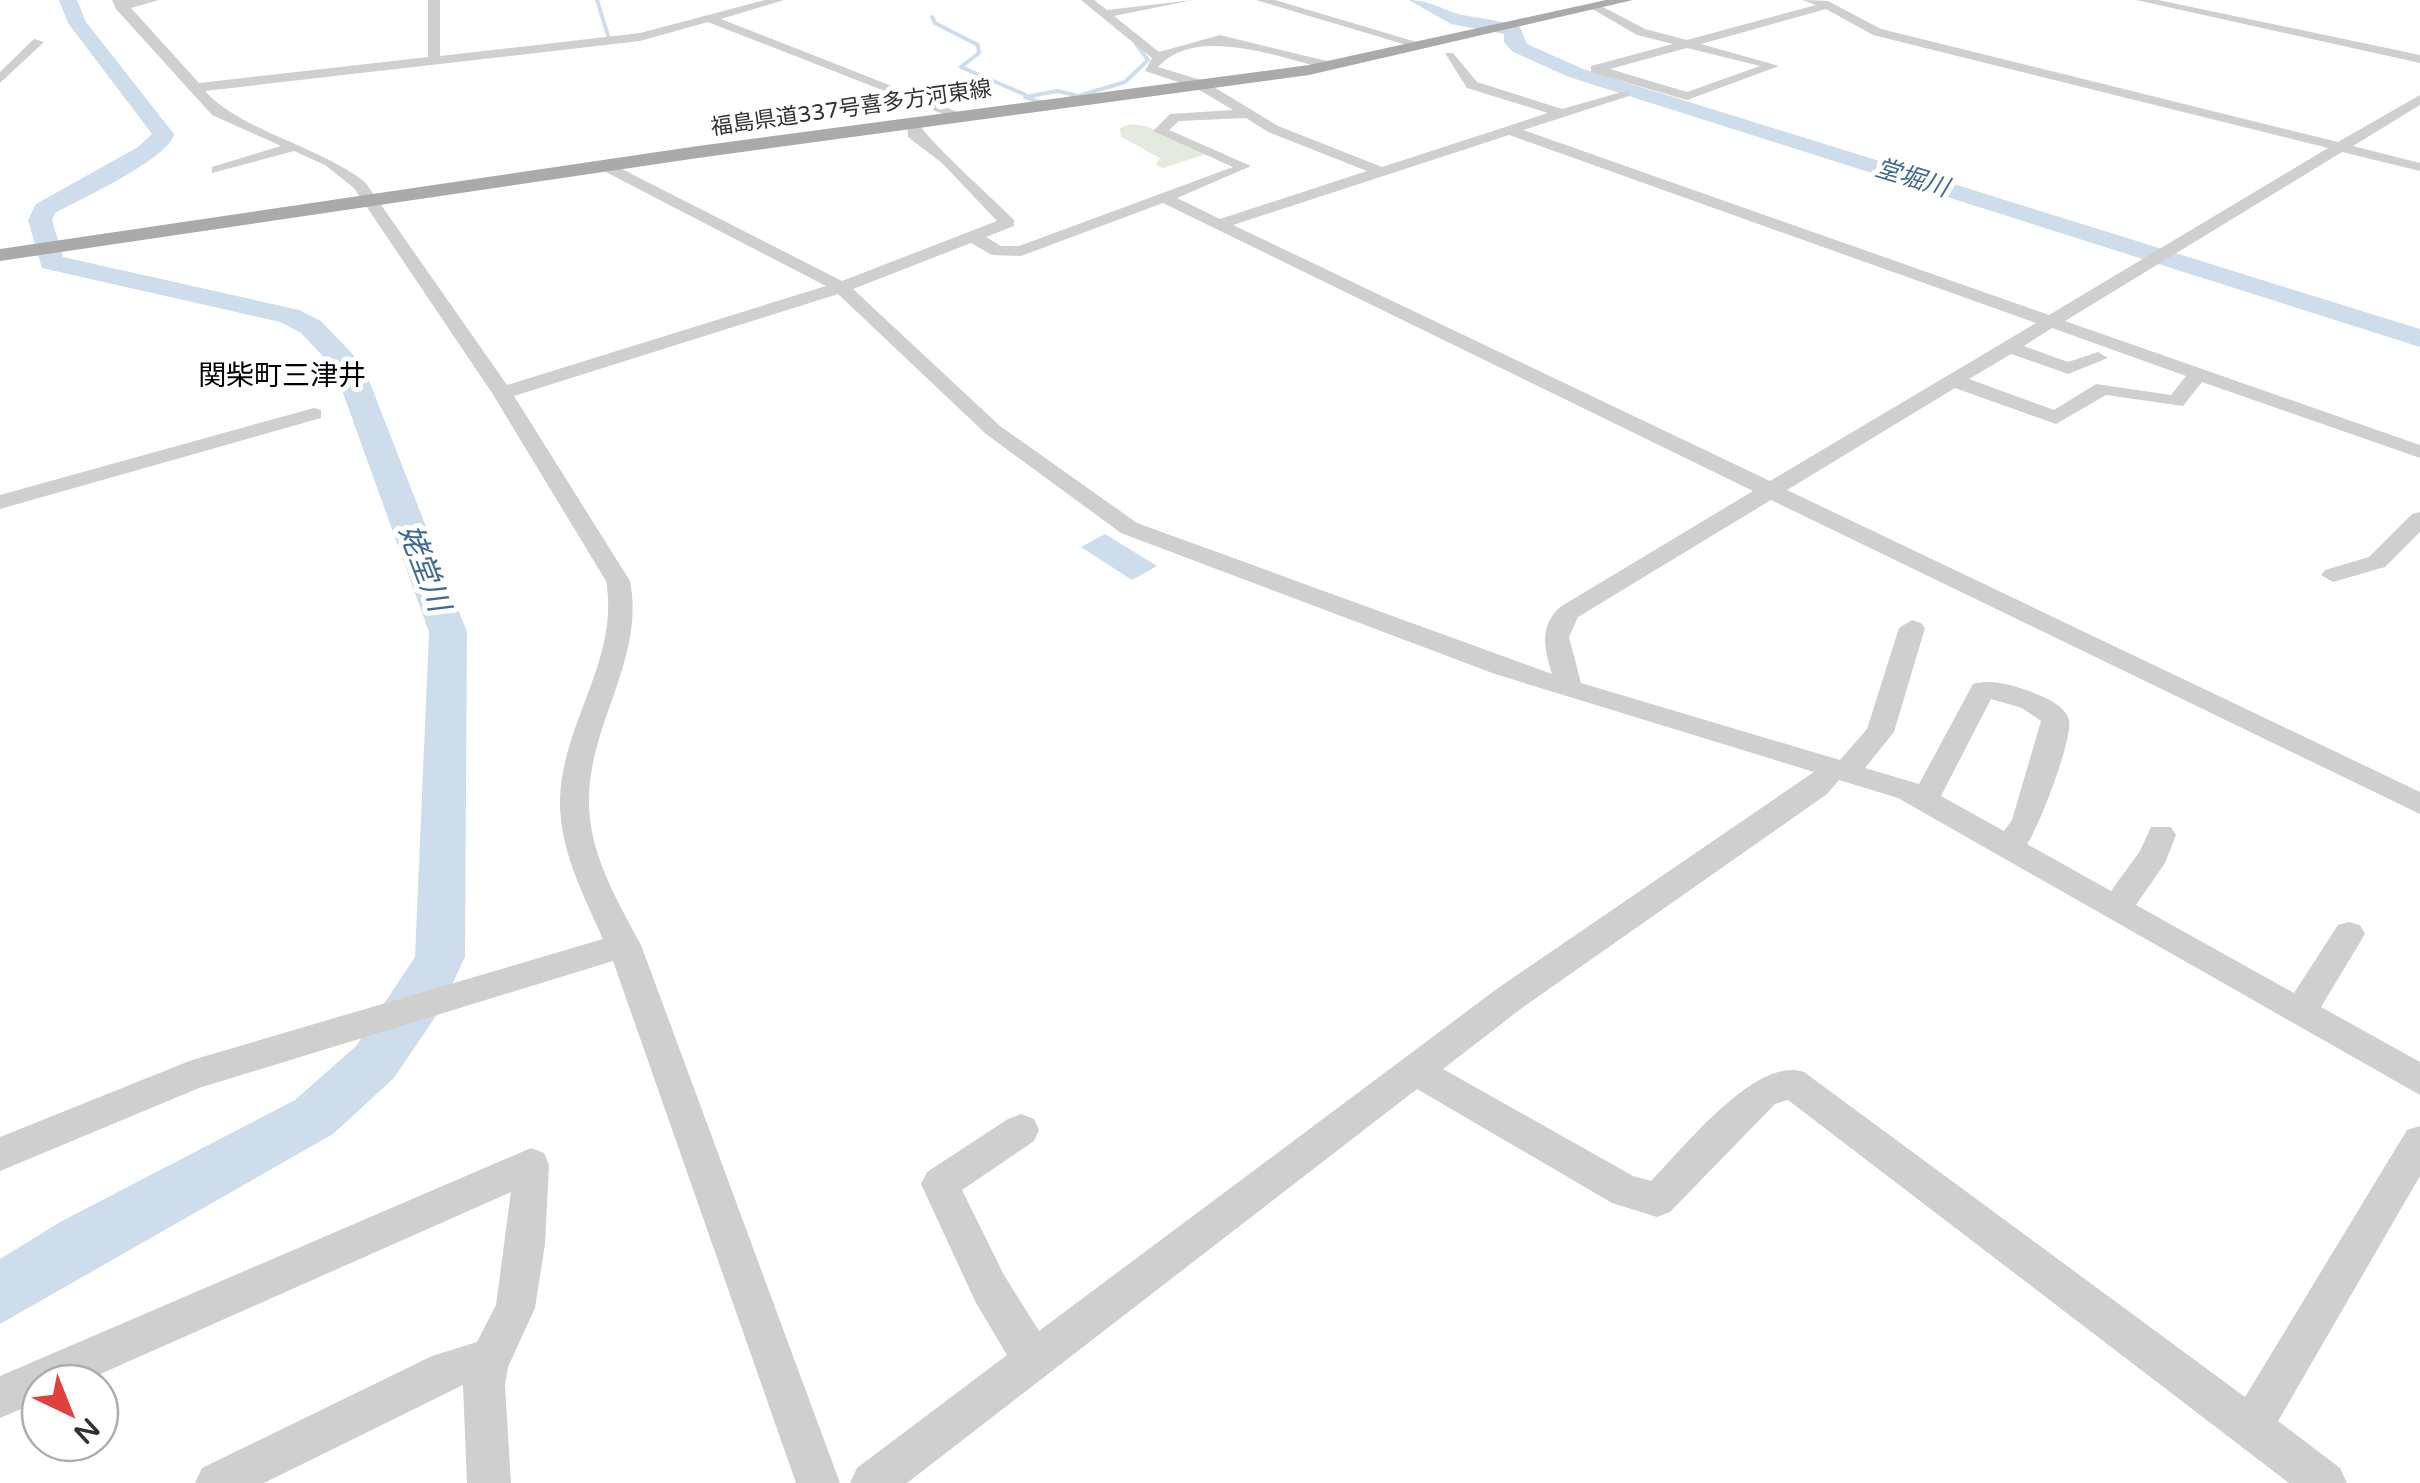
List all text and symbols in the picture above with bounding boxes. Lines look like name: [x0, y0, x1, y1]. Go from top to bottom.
street label: 福島県道337号喜多方河東線: [709, 75, 993, 141]
water label: 堂堀川: [1872, 153, 1955, 204]
district label: 関柴町三津井: [198, 359, 366, 393]
water label: 姥堂川: [391, 519, 458, 619]
north arrow: [20, 1363, 120, 1463]
text: N: [67, 1410, 106, 1451]

